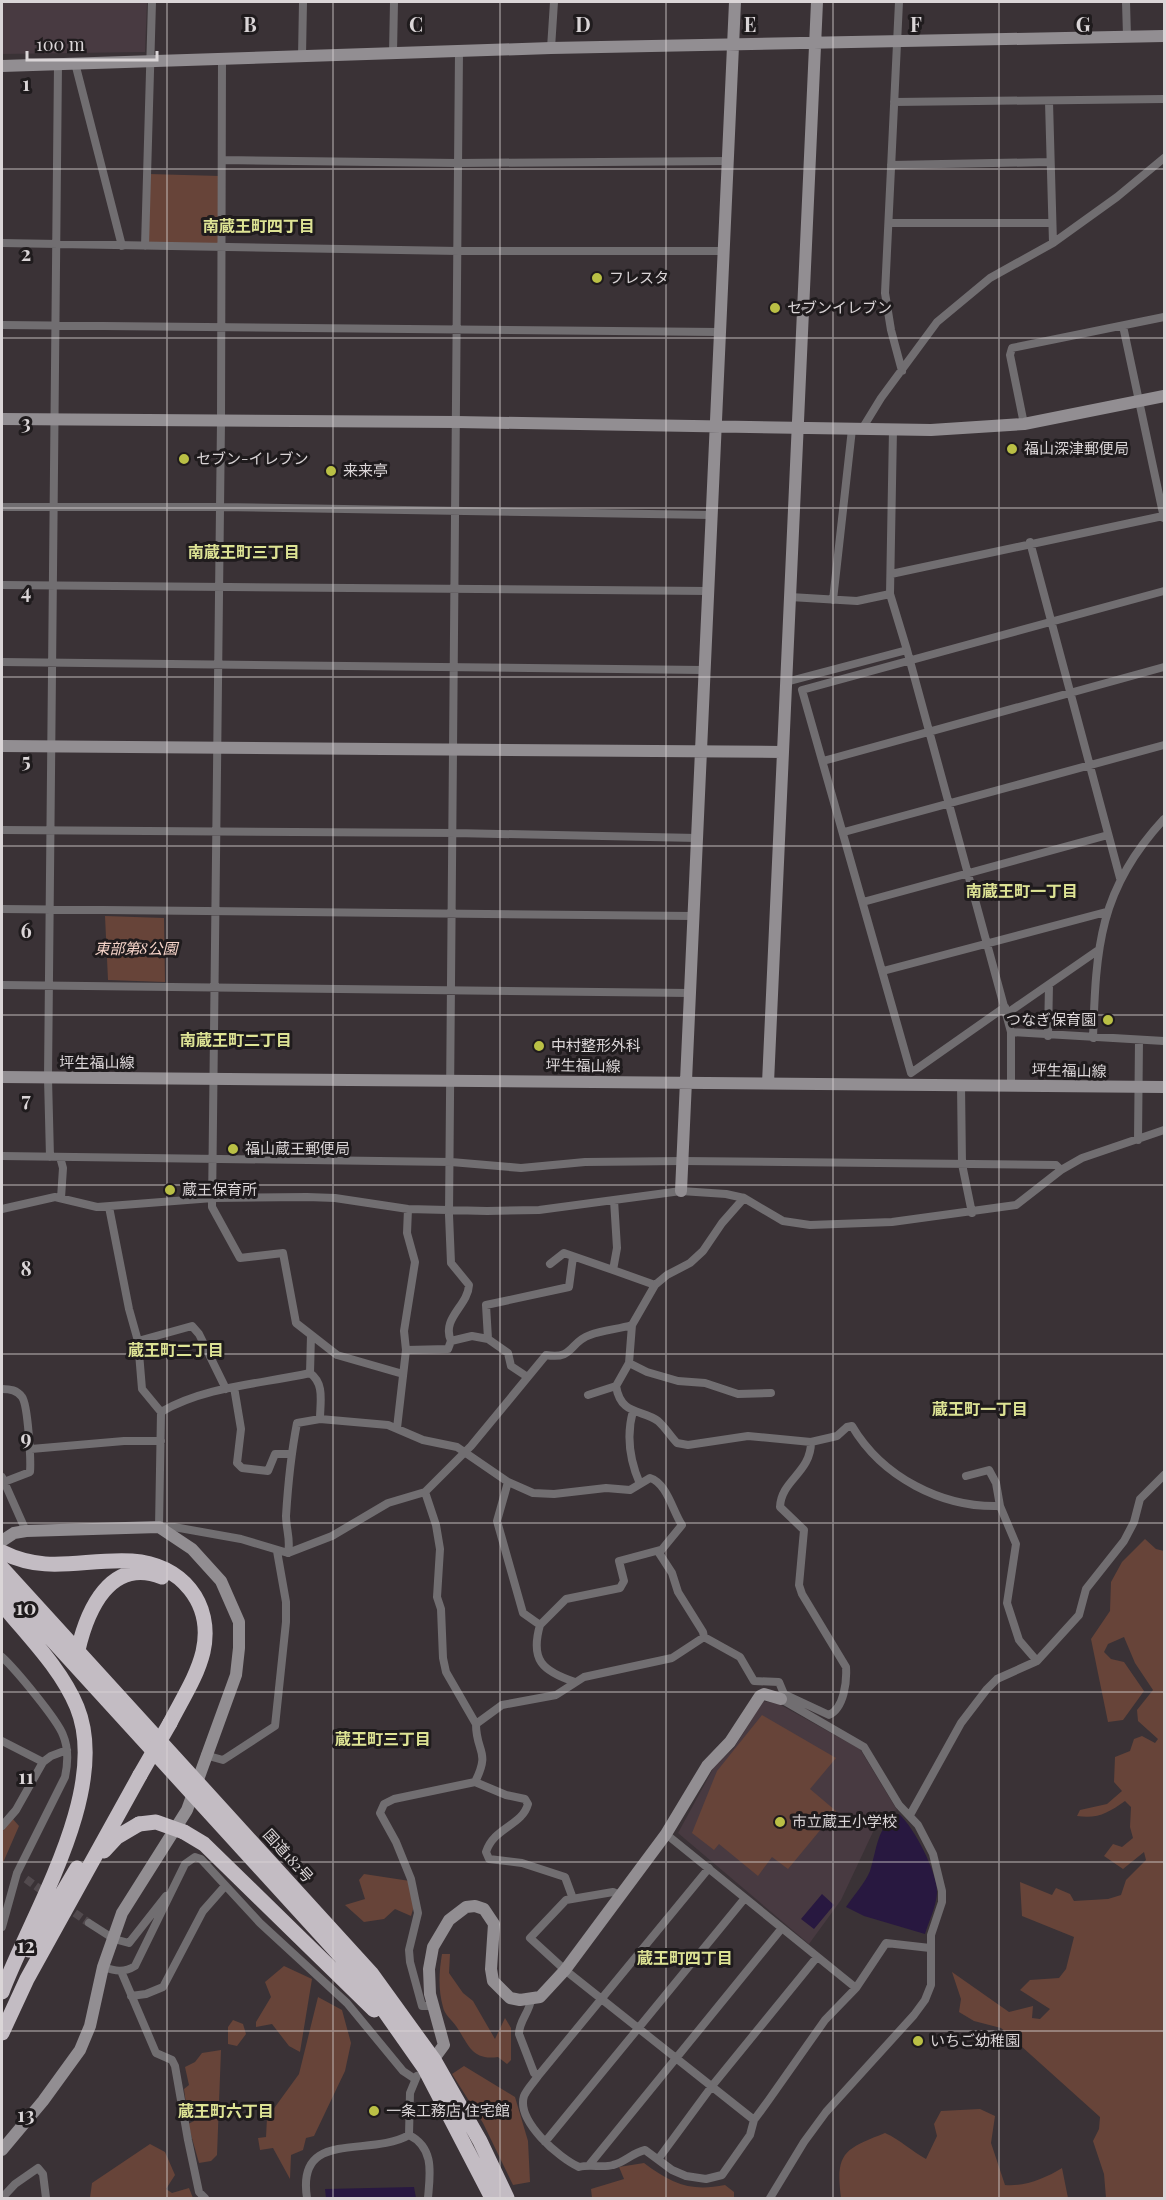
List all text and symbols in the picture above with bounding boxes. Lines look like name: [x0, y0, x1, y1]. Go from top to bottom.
text: B: [243, 10, 257, 37]
text: C: [409, 10, 423, 37]
text: D: [575, 10, 591, 37]
text: E: [744, 10, 756, 37]
text: F: [910, 10, 922, 37]
text: G: [1076, 10, 1091, 37]
scale bar: [27, 24, 158, 62]
text: 100 m: [36, 32, 85, 56]
text: 1: [22, 69, 30, 96]
district label: 南蔵王町四丁目: [203, 215, 315, 236]
text: 2: [21, 239, 31, 266]
place label: フレスタ: [609, 267, 669, 287]
marker: フレスタ: [590, 271, 604, 285]
place label: セブンイレブン: [787, 297, 892, 317]
marker: セブンイレブン: [768, 301, 782, 315]
text: 3: [21, 408, 31, 435]
place label: 福山深津郵便局: [1024, 438, 1129, 458]
marker: 福山深津郵便局: [1005, 442, 1019, 456]
place label: セブン-イレブン: [196, 448, 309, 468]
marker: セブン-イレブン: [177, 452, 191, 466]
place label: 来来亭: [343, 460, 388, 480]
marker: 来来亭: [324, 464, 338, 478]
district label: 南蔵王町三丁目: [188, 541, 300, 562]
text: 4: [21, 577, 31, 604]
text: 5: [21, 746, 31, 773]
district label: 南蔵王町一丁目: [966, 880, 1078, 901]
text: 6: [20, 916, 32, 943]
park label: 東部第8公園: [94, 938, 180, 958]
place label: つなぎ保育園: [1006, 1009, 1096, 1029]
marker: つなぎ保育園: [1101, 1013, 1115, 1027]
district label: 南蔵王町二丁目: [180, 1029, 292, 1050]
place label: 中村整形外科: [551, 1035, 641, 1055]
marker: 中村整形外科: [532, 1039, 546, 1053]
street label: 坪生福山線: [59, 1052, 135, 1072]
street label: 坪生福山線: [545, 1054, 621, 1076]
street label: 坪生福山線: [1031, 1059, 1107, 1081]
text: 7: [21, 1085, 31, 1112]
place label: 福山蔵王郵便局: [245, 1138, 350, 1158]
marker: 福山蔵王郵便局: [226, 1142, 240, 1156]
place label: 蔵王保育所: [182, 1179, 257, 1199]
marker: 蔵王保育所: [163, 1183, 177, 1197]
text: 8: [20, 1254, 32, 1281]
district label: 蔵王町二丁目: [128, 1339, 224, 1360]
district label: 蔵王町一丁目: [932, 1398, 1028, 1419]
text: 9: [20, 1423, 32, 1450]
text: 10: [16, 1593, 36, 1620]
district label: 蔵王町三丁目: [335, 1728, 431, 1749]
text: 11: [18, 1762, 34, 1789]
place label: 市立蔵王小学校: [792, 1811, 897, 1831]
marker: 市立蔵王小学校: [773, 1815, 787, 1829]
street label: 国道182号: [259, 1824, 318, 1886]
text: 12: [17, 1931, 35, 1958]
district label: 蔵王町四丁目: [637, 1947, 733, 1968]
place label: いちご幼稚園: [930, 2030, 1020, 2050]
marker: いちご幼稚園: [911, 2034, 925, 2048]
text: 13: [17, 2100, 35, 2127]
district label: 蔵王町六丁目: [178, 2100, 274, 2121]
place label: 一条工務店 住宅館: [386, 2100, 510, 2120]
marker: 一条工務店 住宅館: [367, 2104, 381, 2118]

